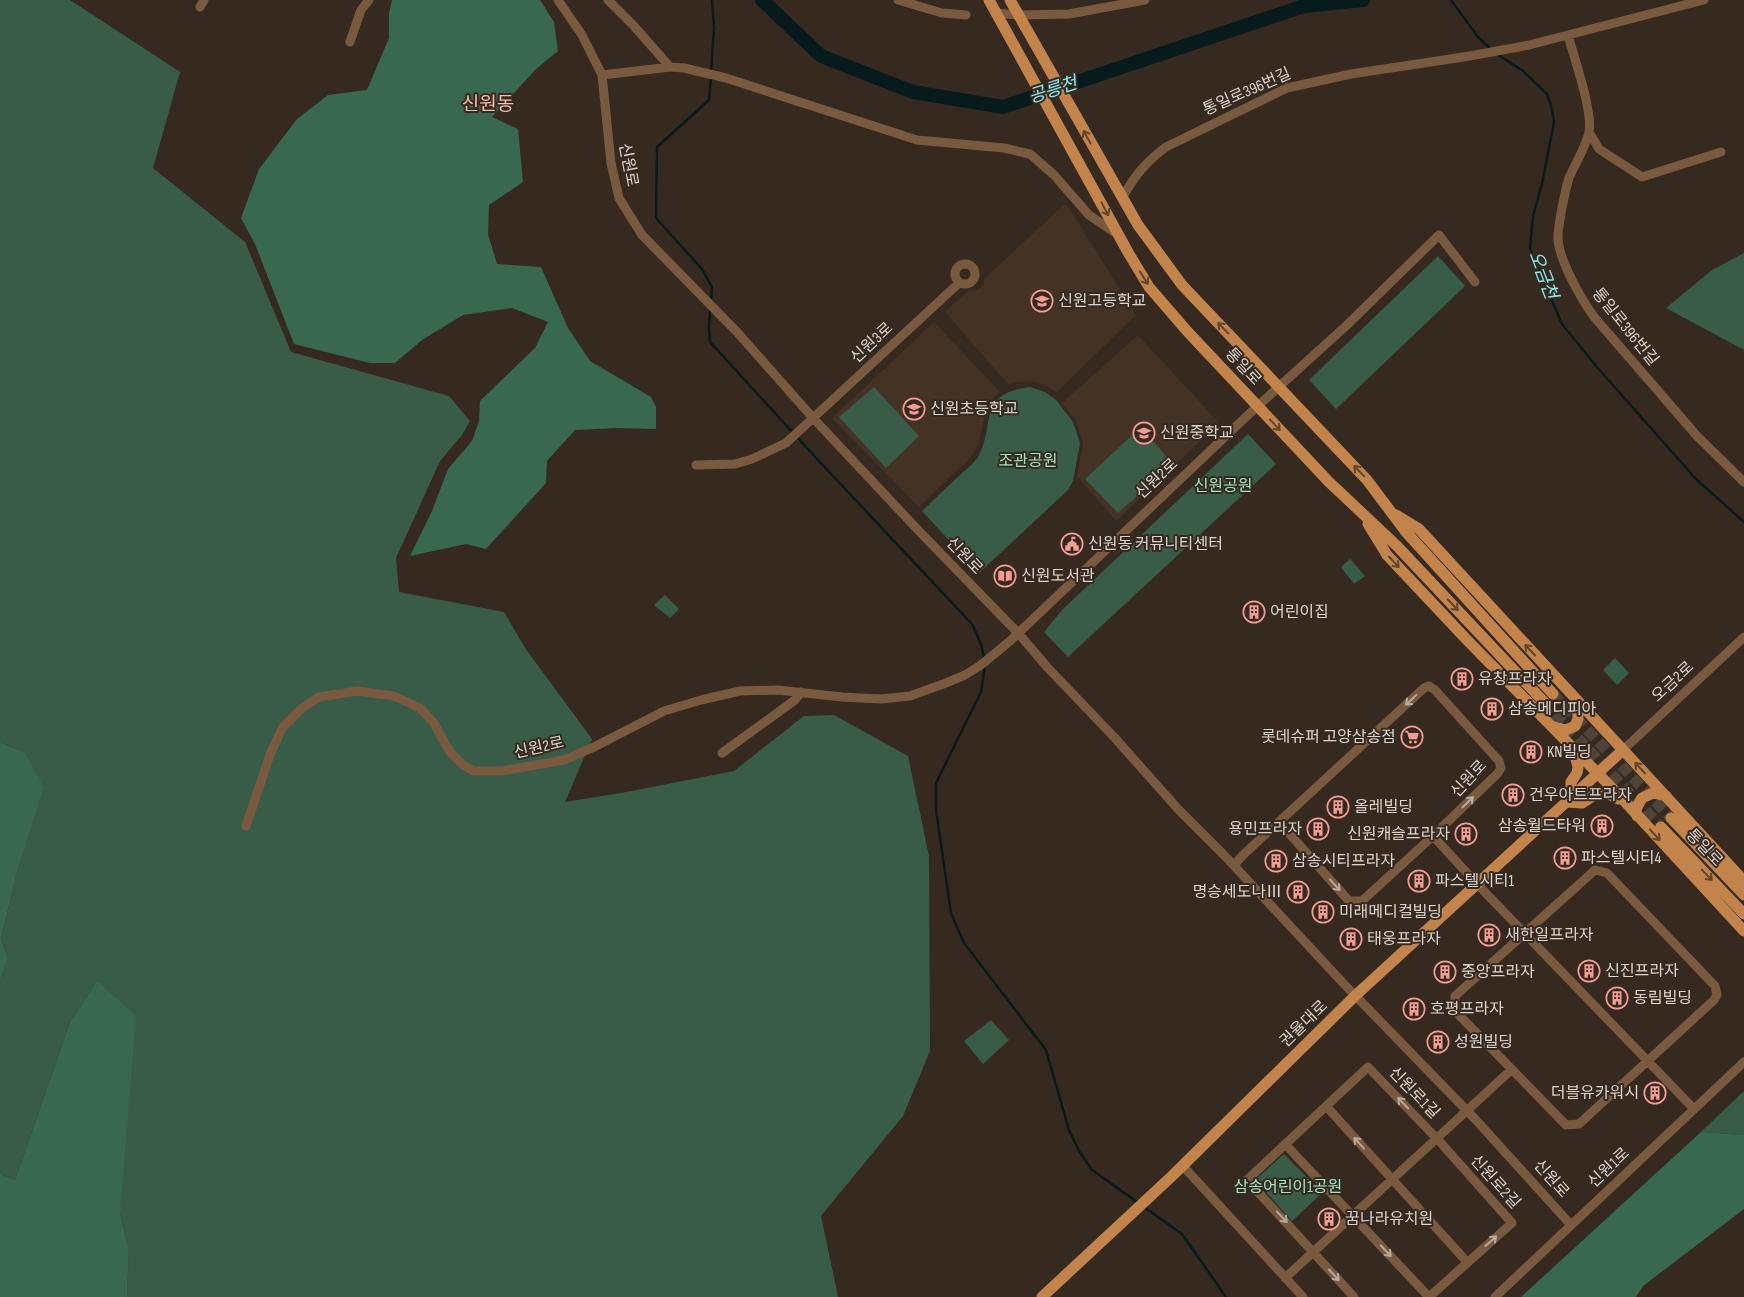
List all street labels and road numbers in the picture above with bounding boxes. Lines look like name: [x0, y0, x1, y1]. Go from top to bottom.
street label: 통일로396번길: [1200, 64, 1294, 120]
street label: 신원로: [614, 142, 642, 189]
street label: 통일로396번길: [1588, 284, 1662, 370]
street label: 신원3로: [847, 319, 897, 367]
street label: 통일로: [1221, 344, 1265, 390]
street label: 신원2로: [1132, 455, 1182, 503]
street label: 신원로: [942, 534, 986, 579]
street label: 오금2로: [1648, 658, 1698, 706]
street label: 신원2로: [512, 733, 566, 763]
street label: 신원로: [1447, 756, 1491, 802]
street label: 통일로: [1682, 826, 1726, 871]
street label: 권율대로: [1276, 997, 1332, 1051]
street label: 신원로1길: [1385, 1063, 1443, 1123]
street label: 신원1로: [1584, 1144, 1634, 1192]
street label: 신원로2길: [1466, 1151, 1524, 1213]
street label: 신원로: [1529, 1156, 1573, 1202]

